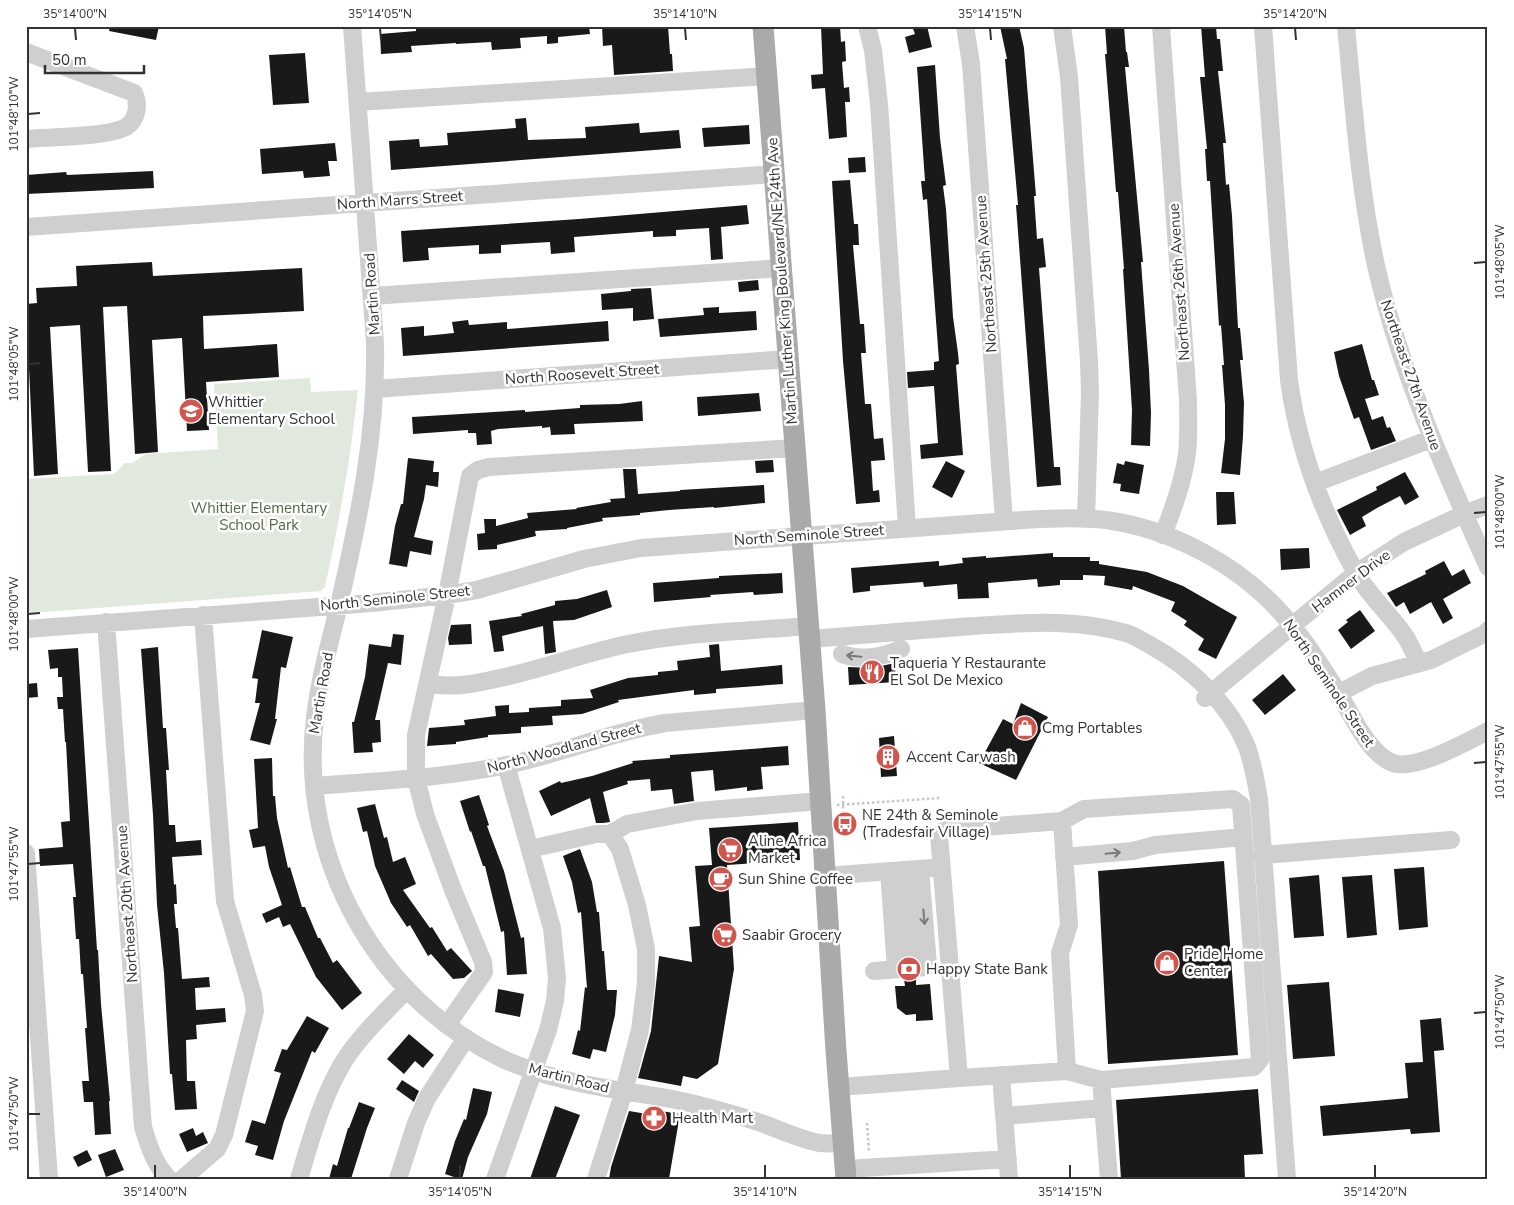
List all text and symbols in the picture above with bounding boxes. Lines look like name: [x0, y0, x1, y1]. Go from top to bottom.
text: 35°14'00"N: [43, 6, 107, 22]
text: 35°14'05"N: [348, 6, 412, 22]
text: 35°14'10"N: [653, 6, 717, 22]
text: 35°14'15"N: [958, 6, 1022, 22]
text: 35°14'20"N: [1263, 6, 1327, 22]
scale bar: [45, 42, 144, 74]
text: 50 m: [52, 50, 87, 70]
text: 101°48'10"W: [6, 76, 22, 152]
street label: Martin Luther King Boulevard/NE 24th Ave: [762, 137, 802, 425]
street label: North Marrs Street: [336, 186, 464, 214]
street label: Northeast 25th Avenue: [971, 195, 1001, 353]
street label: Northeast 26th Avenue: [1164, 203, 1194, 361]
text: 101°48'05"W: [1492, 224, 1508, 300]
street label: Martin Road: [359, 252, 385, 336]
street label: Northeast 27th Avenue: [1376, 297, 1446, 453]
text: 101°48'05"W: [6, 326, 22, 402]
street label: North Roosevelt Street: [504, 359, 660, 389]
place label: Whittier Elementary School: [208, 392, 335, 429]
school or university icon: Whittier Elementary School: [178, 398, 204, 424]
text: 101°48'00"W: [1492, 474, 1508, 550]
park label: Whittier Elementary School Park: [191, 498, 328, 535]
street label: North Seminole Street: [733, 520, 885, 550]
street label: Hamner Drive: [1308, 545, 1394, 617]
text: 101°48'00"W: [6, 576, 22, 652]
street label: North Seminole Street: [319, 580, 472, 616]
street label: North Seminole Street: [1279, 615, 1380, 752]
street label: Martin Road: [304, 651, 338, 735]
one-way arrow: [847, 651, 863, 661]
place label: Taqueria Y Restaurante El Sol De Mexico: [890, 653, 1046, 690]
restaurant icon: Taqueria Y Restaurante El Sol De Mexico: [859, 659, 885, 685]
shop icon: Cmg Portables: [1012, 715, 1038, 741]
street label: North Woodland Street: [485, 718, 644, 778]
place label: Cmg Portables: [1042, 718, 1142, 738]
text: 101°47'55"W: [1492, 724, 1508, 800]
building icon: Accent Carwash: [875, 744, 901, 770]
place label: Accent Carwash: [906, 747, 1016, 767]
place label: NE 24th & Seminole (Tradesfair Village): [862, 805, 998, 842]
bus stop icon: NE 24th & Seminole (Tradesfair Village): [832, 811, 858, 837]
street label: Northeast 20th Avenue: [112, 825, 142, 983]
text: 101°47'55"W: [6, 826, 22, 902]
place label: Aline Africa Market: [748, 831, 827, 868]
supermarket icon: Aline Africa Market: [717, 837, 743, 863]
one-way arrow: [1104, 848, 1120, 858]
cafe icon: Sun Shine Coffee: [708, 866, 734, 892]
place label: Sun Shine Coffee: [738, 869, 853, 889]
one-way arrow: [919, 909, 929, 925]
supermarket icon: Saabir Grocery: [712, 922, 738, 948]
place label: Saabir Grocery: [742, 925, 842, 945]
place label: Pride Home Center: [1184, 944, 1263, 981]
shop icon: Pride Home Center: [1154, 950, 1180, 976]
bank icon: Happy State Bank: [896, 956, 922, 982]
place label: Happy State Bank: [926, 959, 1048, 979]
text: 101°47'50"W: [1492, 974, 1508, 1050]
street label: Martin Road: [527, 1058, 611, 1098]
text: 101°47'50"W: [6, 1076, 22, 1152]
pharmacy icon: Health Mart: [641, 1105, 667, 1131]
place label: Health Mart: [672, 1108, 754, 1128]
text: 35°14'00"N: [123, 1184, 187, 1200]
text: 35°14'05"N: [428, 1184, 492, 1200]
text: 35°14'10"N: [733, 1184, 797, 1200]
text: 35°14'15"N: [1038, 1184, 1102, 1200]
text: 35°14'20"N: [1343, 1184, 1407, 1200]

